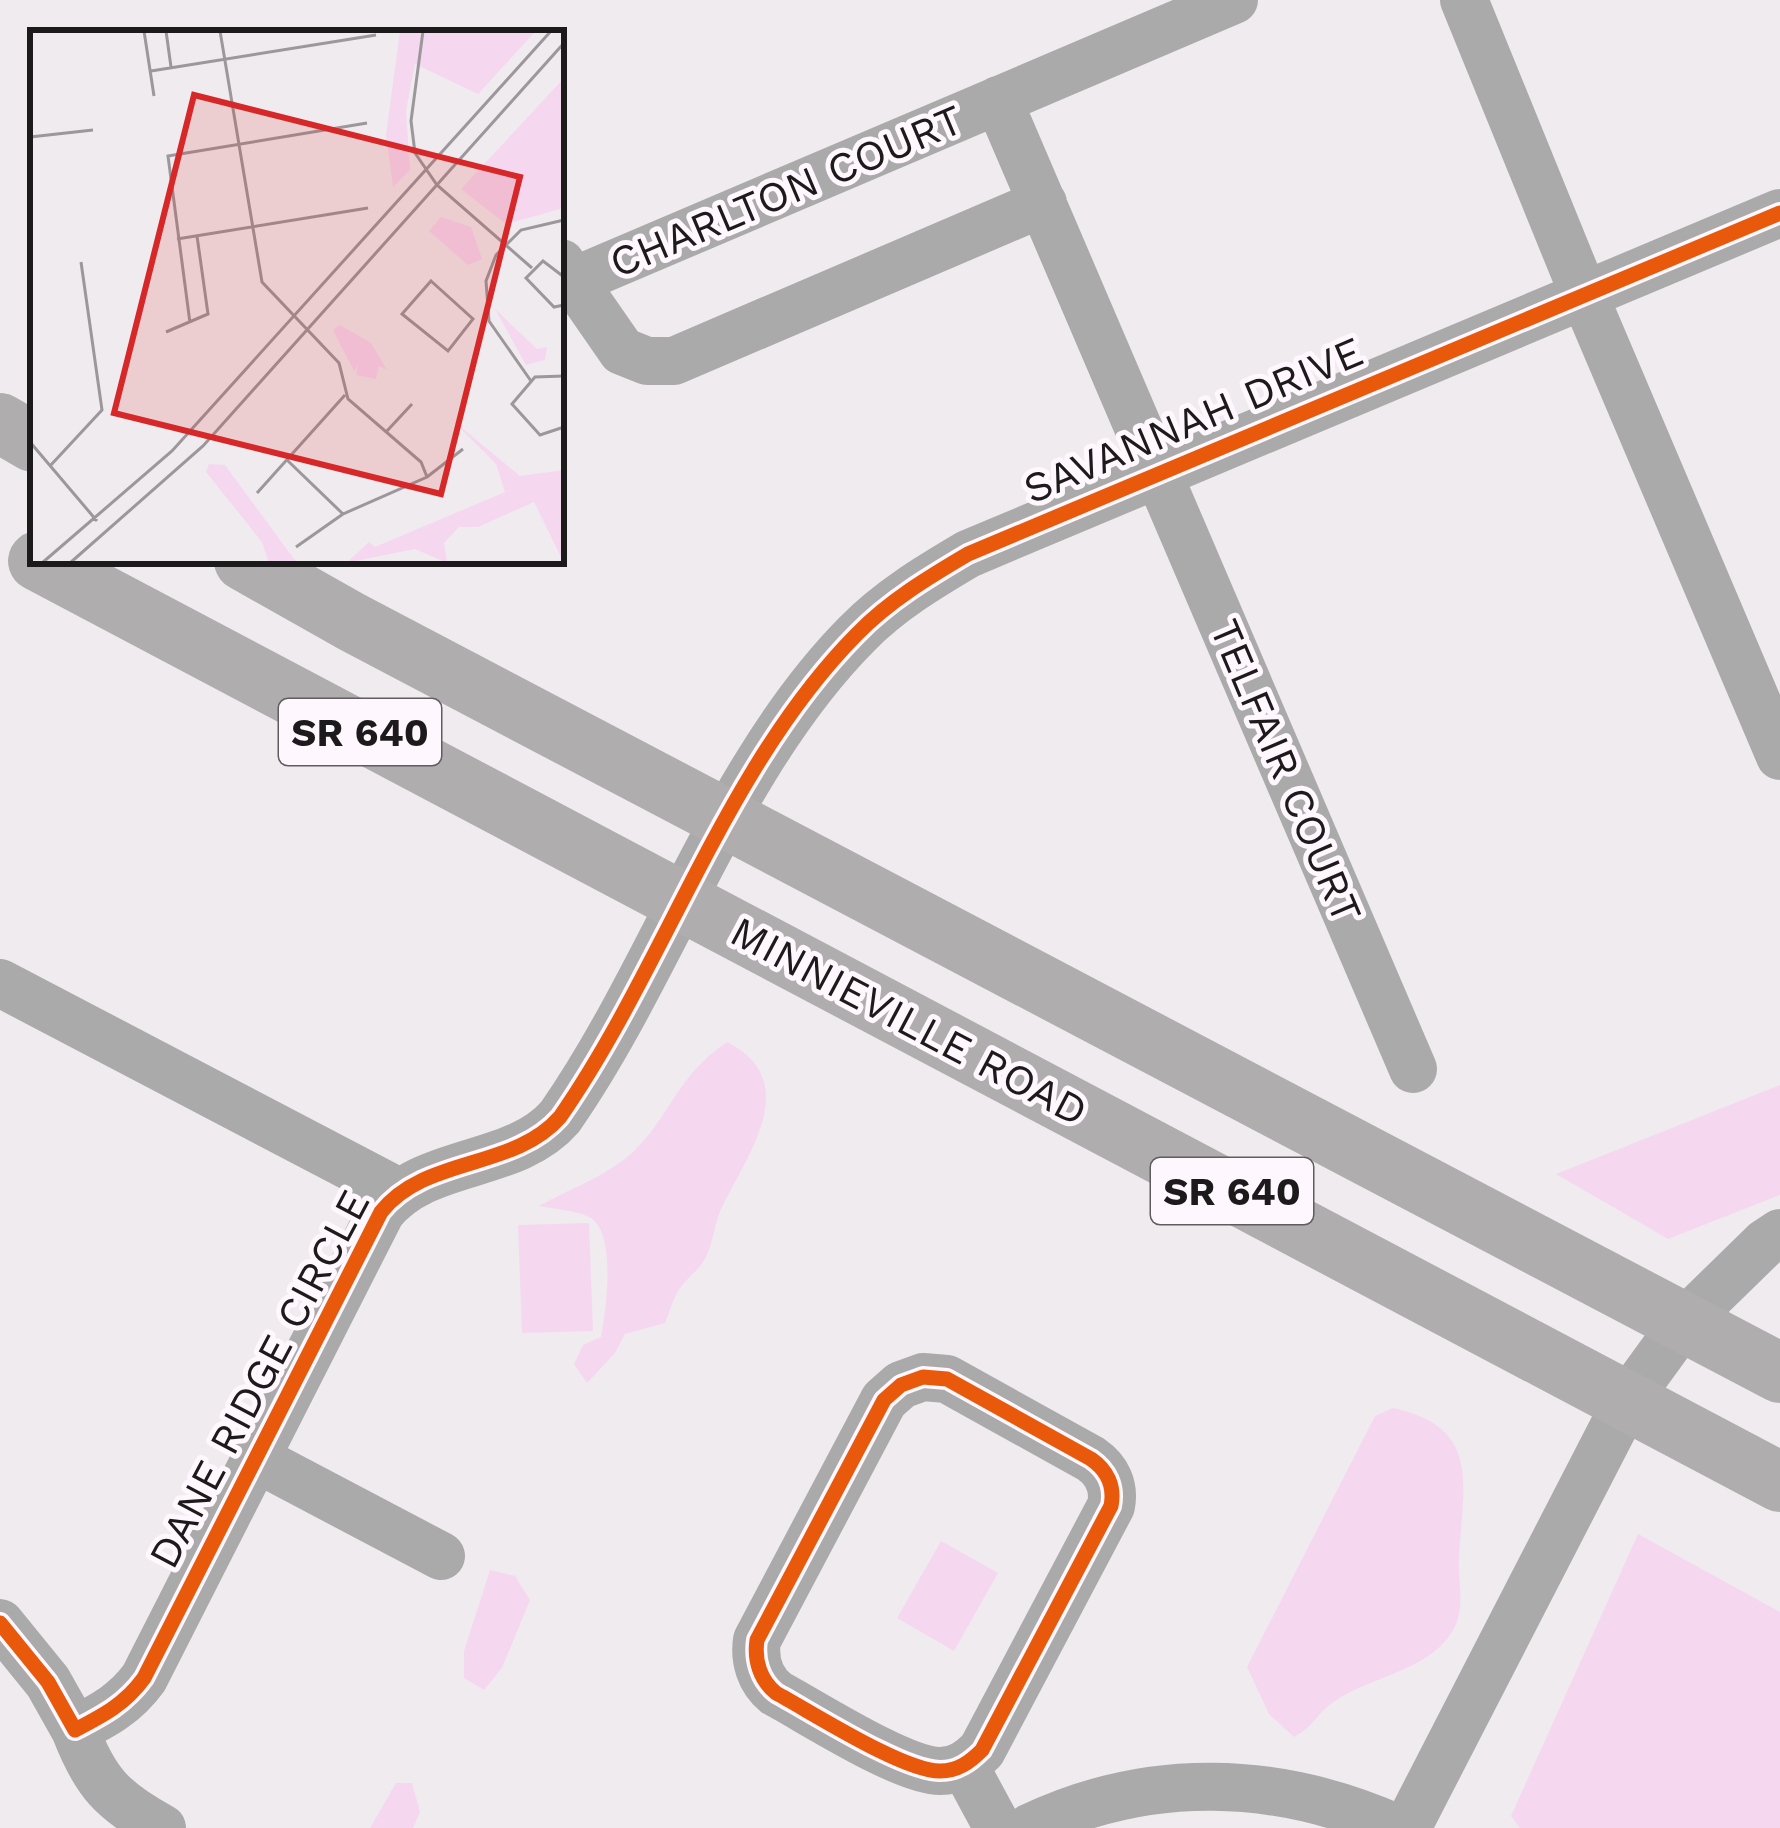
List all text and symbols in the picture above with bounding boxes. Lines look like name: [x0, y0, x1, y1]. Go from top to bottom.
inset map: [30, 30, 564, 564]
street label: CHARLTON COURT: [602, 95, 970, 287]
street label: SAVANNAH DRIVE: [1016, 326, 1370, 514]
street label: TELFAIR COURT: [1200, 612, 1372, 930]
road number: SR 640: [279, 699, 441, 765]
street label: MINNIEVILLE ROAD: [723, 906, 1095, 1136]
road number: SR 640: [1151, 1158, 1313, 1224]
street label: DANE RIDGE CIRCLE: [139, 1182, 379, 1576]

